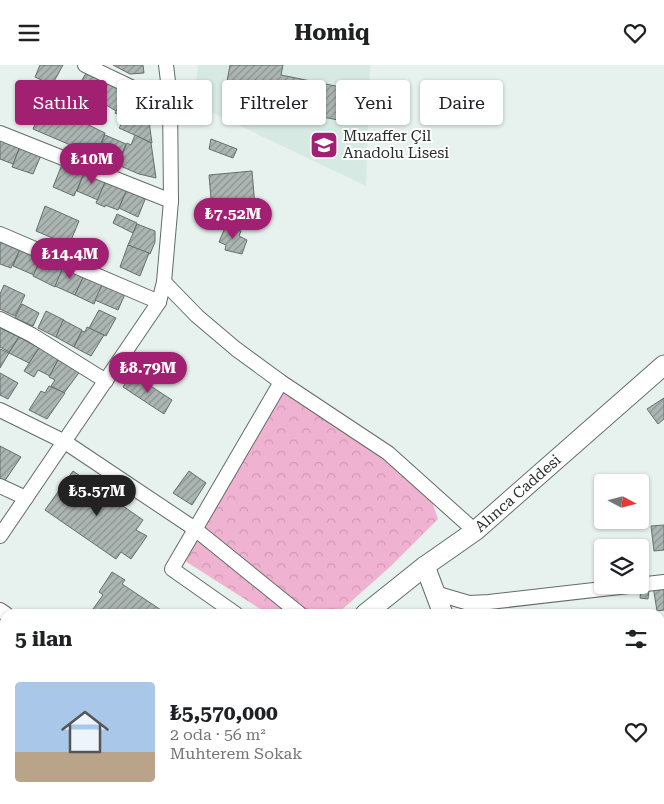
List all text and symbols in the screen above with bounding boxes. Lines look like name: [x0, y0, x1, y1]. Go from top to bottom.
icon: menu: [15, 19, 43, 47]
icon: heart: [621, 19, 649, 47]
text: Homiq: [294, 20, 370, 45]
chip: Satılık: [15, 80, 107, 125]
chip: Kiralık: [117, 80, 212, 125]
chip: Filtreler: [222, 80, 326, 125]
chip: Yeni: [336, 80, 410, 125]
chip: Daire: [420, 80, 503, 125]
place label: Muzaffer Çil Anadolu Lisesi: [343, 127, 449, 162]
school or university icon: Muzaffer Çil Anadolu Lisesi: [309, 130, 339, 160]
pin: ₺10M: [62, 143, 122, 185]
text: ₺10M: [71, 149, 113, 168]
pin: ₺7.52M: [192, 197, 274, 240]
text: ₺7.52M: [205, 204, 261, 223]
pin: ₺14.4M: [29, 237, 111, 280]
text: ₺14.4M: [42, 244, 98, 263]
pin: ₺8.79M: [107, 351, 189, 394]
text: ₺8.79M: [120, 358, 176, 377]
street label: Alınca Caddesi: [471, 451, 565, 536]
north arrow: [594, 474, 649, 529]
map controls: [594, 474, 649, 594]
pin: ₺5.57M: [56, 475, 138, 517]
text: ₺5.57M: [69, 481, 125, 500]
button: layers: [594, 539, 649, 594]
icon: filters: [622, 625, 650, 653]
text: 5 ilan: [15, 627, 72, 651]
text: ₺5,570,000: [170, 701, 278, 725]
icon: home: [55, 702, 115, 762]
icon: heart: [622, 718, 650, 746]
text: 2 oda · 56 m²: [170, 725, 266, 744]
text: Muhterem Sokak: [170, 744, 302, 763]

